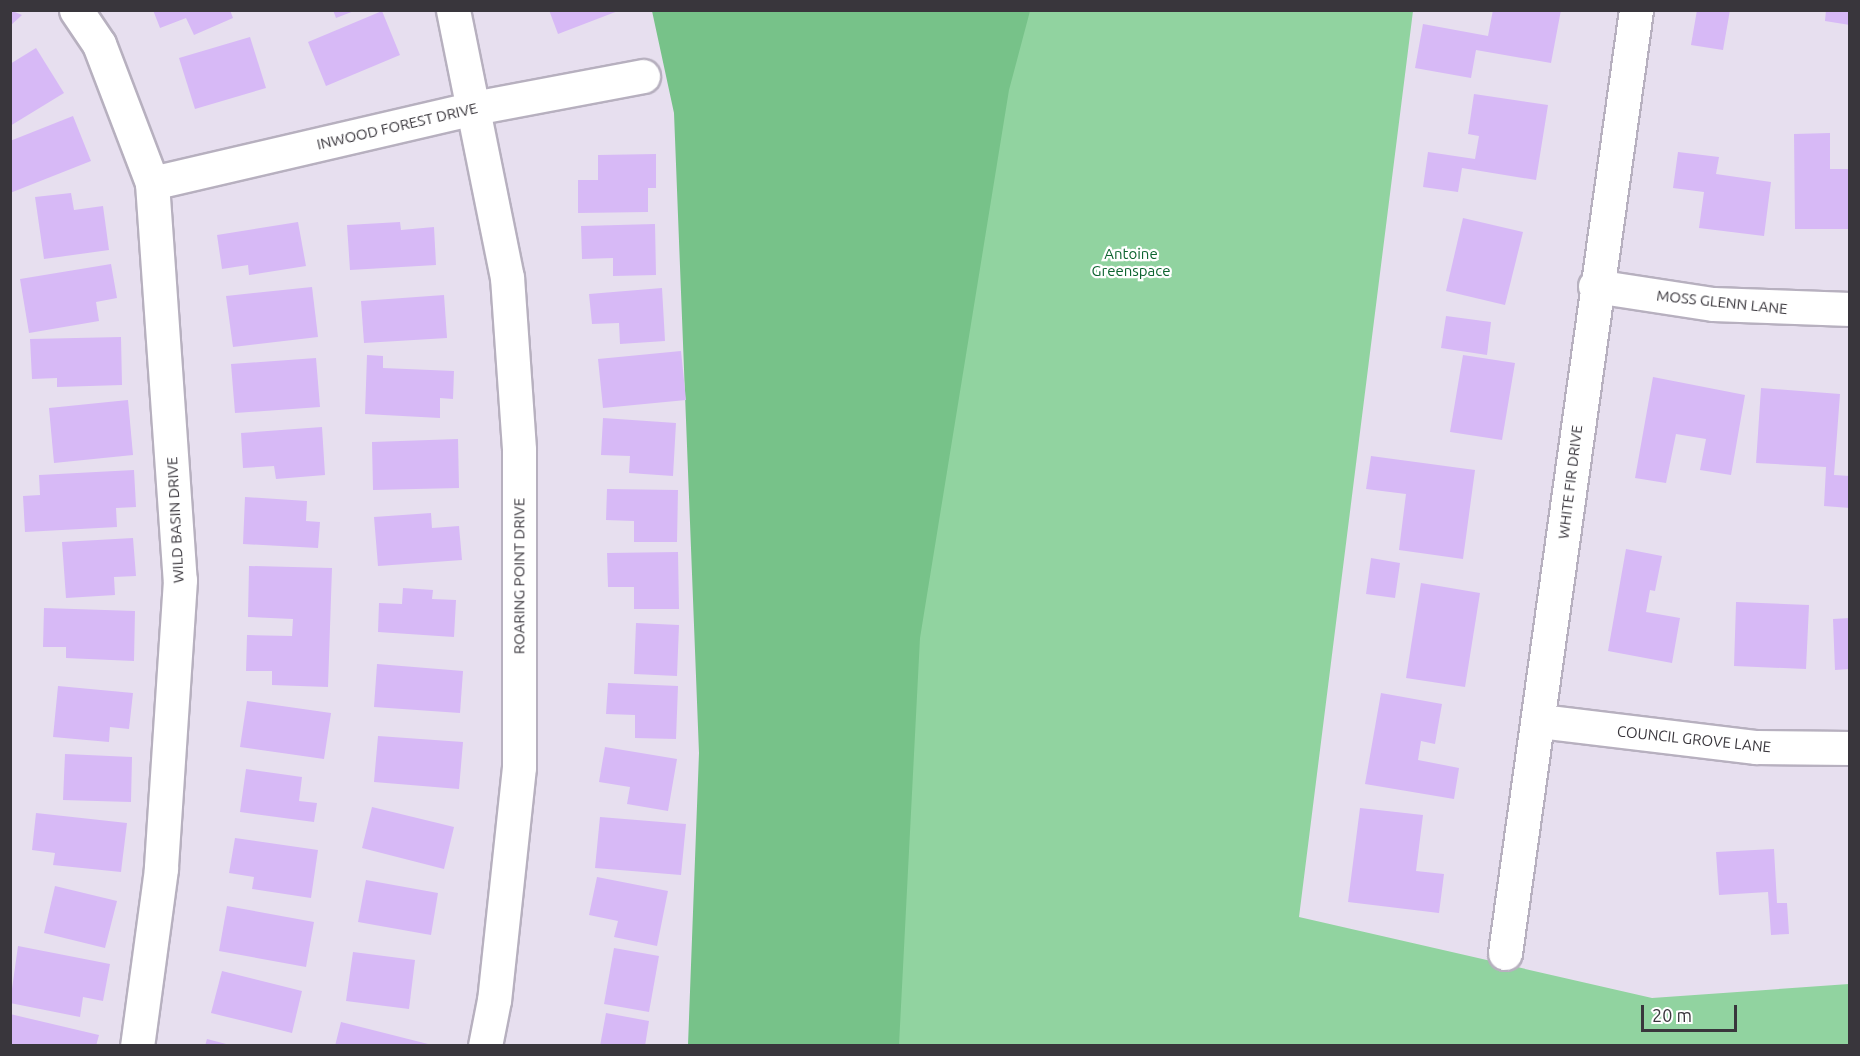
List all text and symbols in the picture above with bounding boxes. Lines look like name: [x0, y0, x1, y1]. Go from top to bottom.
street label: INWOOD FOREST DRIVE: [315, 99, 479, 153]
park label: Antoine Greenspace: [1092, 244, 1170, 279]
street label: MOSS GLENN LANE: [1656, 286, 1788, 318]
street label: WHITE FIR DRIVE: [1554, 424, 1586, 540]
street label: WILD BASIN DRIVE: [163, 456, 187, 584]
street label: ROARING POINT DRIVE: [510, 498, 528, 654]
street label: COUNCIL GROVE LANE: [1616, 722, 1772, 756]
scale bar: [1644, 993, 1740, 1031]
text: 20 m: [1652, 1005, 1692, 1025]

